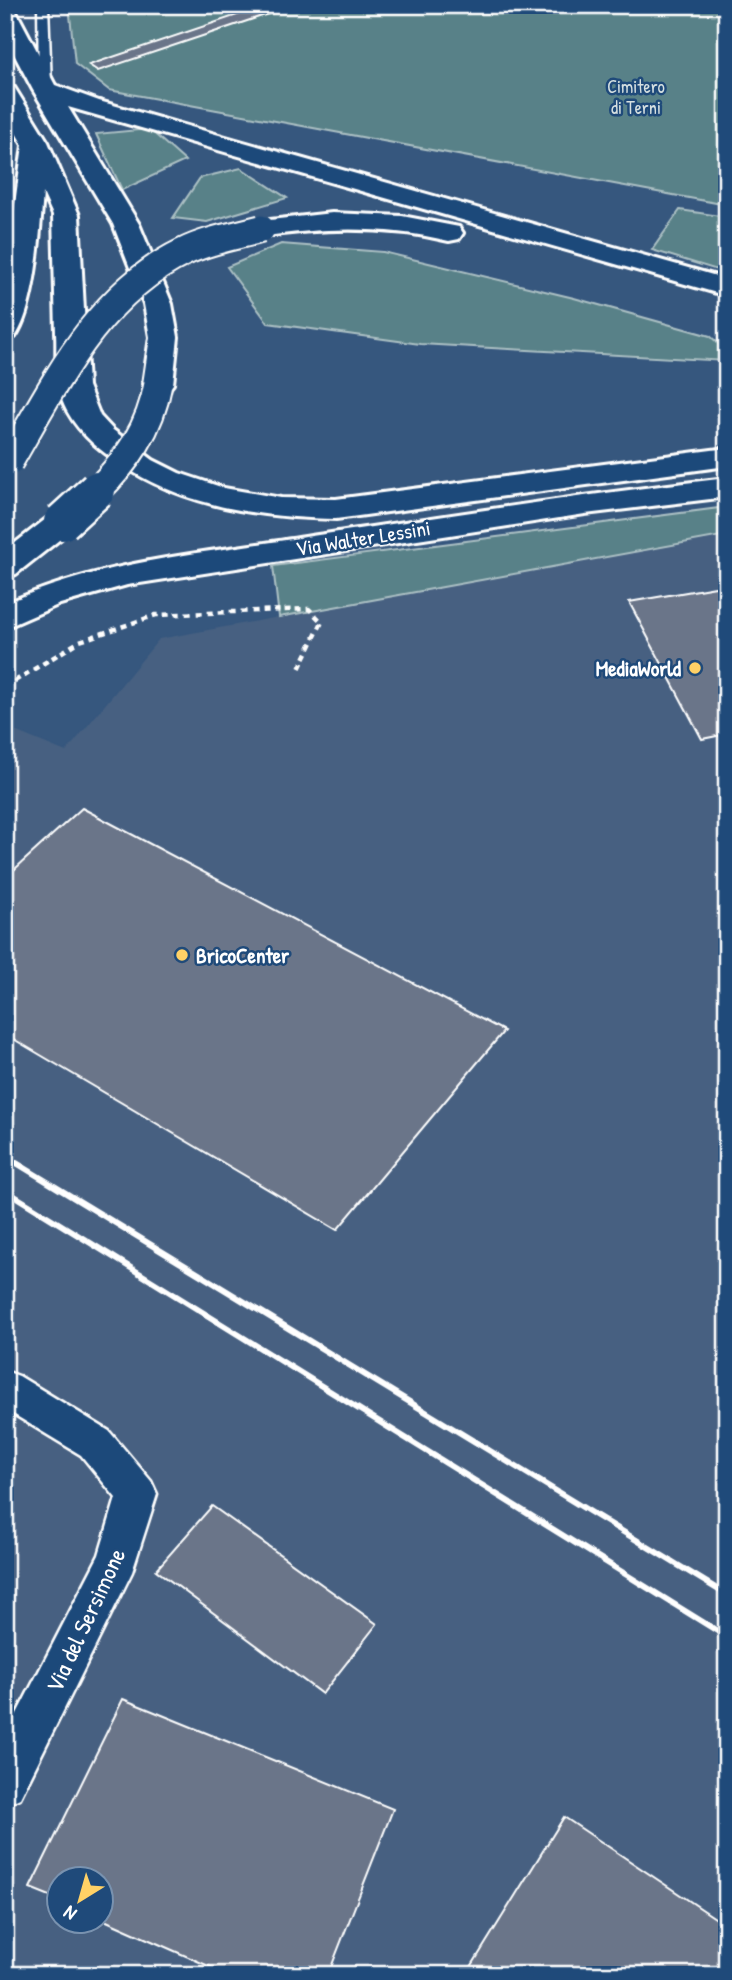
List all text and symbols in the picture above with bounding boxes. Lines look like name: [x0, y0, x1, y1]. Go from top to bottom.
park label: Cimitero di Terni: [607, 74, 665, 120]
street label: Via Walter Lessini: [294, 513, 432, 563]
place label: MediaWorld: [596, 654, 682, 683]
marker: MediaWorld: [687, 660, 703, 676]
place label: BricoCenter: [196, 941, 290, 970]
marker: BricoCenter: [174, 947, 190, 963]
street label: Via del Sersimone: [38, 1542, 133, 1697]
north arrow: [46, 1864, 116, 1934]
text: N: [58, 1900, 82, 1927]

